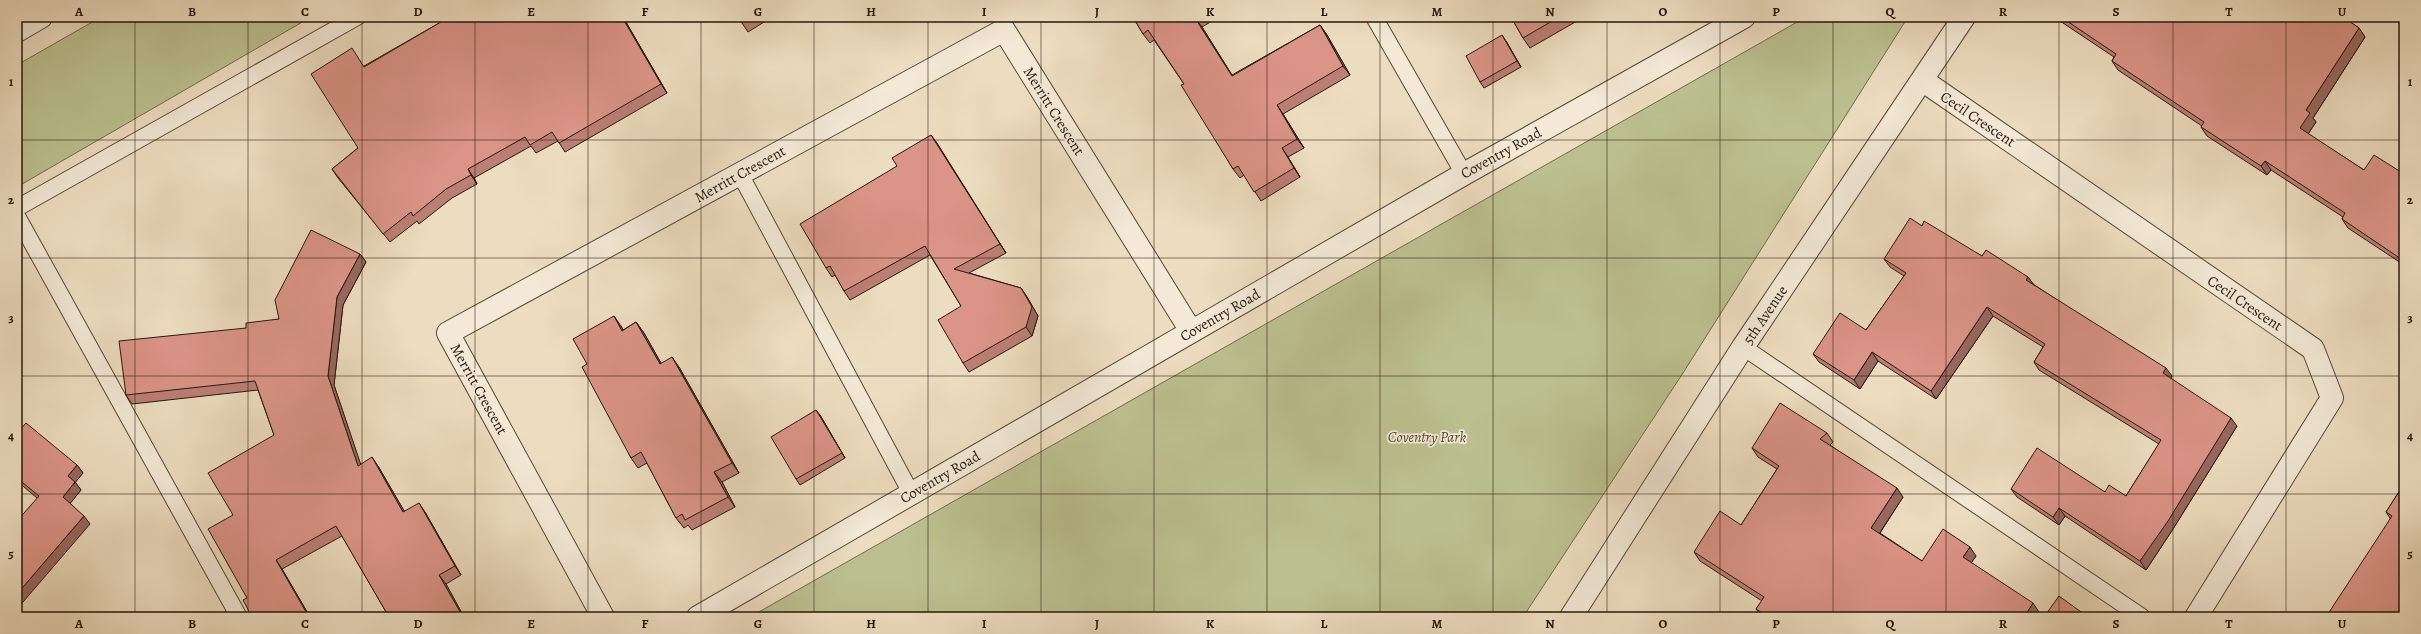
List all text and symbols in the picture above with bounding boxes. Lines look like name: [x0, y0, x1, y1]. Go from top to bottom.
text: A: [74, 3, 84, 20]
text: B: [188, 3, 196, 20]
text: C: [301, 3, 309, 20]
text: D: [413, 3, 423, 20]
text: E: [527, 3, 535, 20]
text: F: [642, 3, 649, 20]
text: G: [754, 3, 762, 20]
text: H: [866, 3, 876, 20]
text: I: [982, 3, 987, 20]
text: J: [1095, 3, 1099, 20]
text: K: [1206, 3, 1215, 20]
text: L: [1321, 3, 1328, 20]
text: M: [1432, 3, 1443, 20]
text: N: [1545, 3, 1555, 20]
text: O: [1659, 3, 1668, 20]
text: P: [1772, 3, 1780, 20]
text: Q: [1886, 3, 1897, 20]
text: R: [1999, 3, 2008, 20]
text: S: [2112, 3, 2120, 20]
text: T: [2225, 3, 2233, 20]
text: U: [2338, 3, 2347, 20]
street label: Merritt Crescent: [1019, 63, 1089, 159]
text: 1: [9, 73, 14, 90]
text: 1: [2408, 73, 2413, 90]
street label: Cecil Crescent: [1937, 87, 2019, 151]
street label: Coventry Road: [1457, 122, 1546, 183]
street label: Merritt Crescent: [691, 141, 789, 207]
text: 2: [8, 191, 15, 208]
text: 2: [2407, 191, 2414, 208]
street label: Cecil Crescent: [2204, 271, 2286, 335]
street label: 5th Avenue: [1738, 281, 1792, 348]
street label: Coventry Road: [1176, 283, 1265, 346]
text: 3: [8, 309, 14, 326]
text: 3: [2407, 309, 2413, 326]
street label: Merritt Crescent: [446, 340, 512, 438]
text: 4: [8, 427, 14, 444]
park label: Coventry Park: [1388, 427, 1466, 447]
text: 4: [2407, 427, 2413, 444]
street label: Coventry Road: [896, 445, 985, 508]
text: 5: [8, 545, 14, 562]
text: 5: [2407, 545, 2413, 562]
text: A: [74, 615, 84, 632]
text: B: [188, 615, 196, 632]
text: C: [301, 615, 309, 632]
text: D: [413, 615, 423, 632]
text: E: [527, 615, 535, 632]
text: F: [642, 615, 649, 632]
text: G: [754, 615, 762, 632]
text: H: [866, 615, 876, 632]
text: I: [982, 615, 987, 632]
text: J: [1095, 615, 1099, 632]
text: K: [1206, 615, 1215, 632]
text: L: [1321, 615, 1328, 632]
text: M: [1432, 615, 1443, 632]
text: N: [1545, 615, 1555, 632]
text: O: [1659, 615, 1668, 632]
text: P: [1772, 615, 1780, 632]
text: Q: [1886, 615, 1897, 632]
text: R: [1999, 615, 2008, 632]
text: S: [2112, 615, 2120, 632]
text: T: [2225, 615, 2233, 632]
text: U: [2338, 615, 2347, 632]

